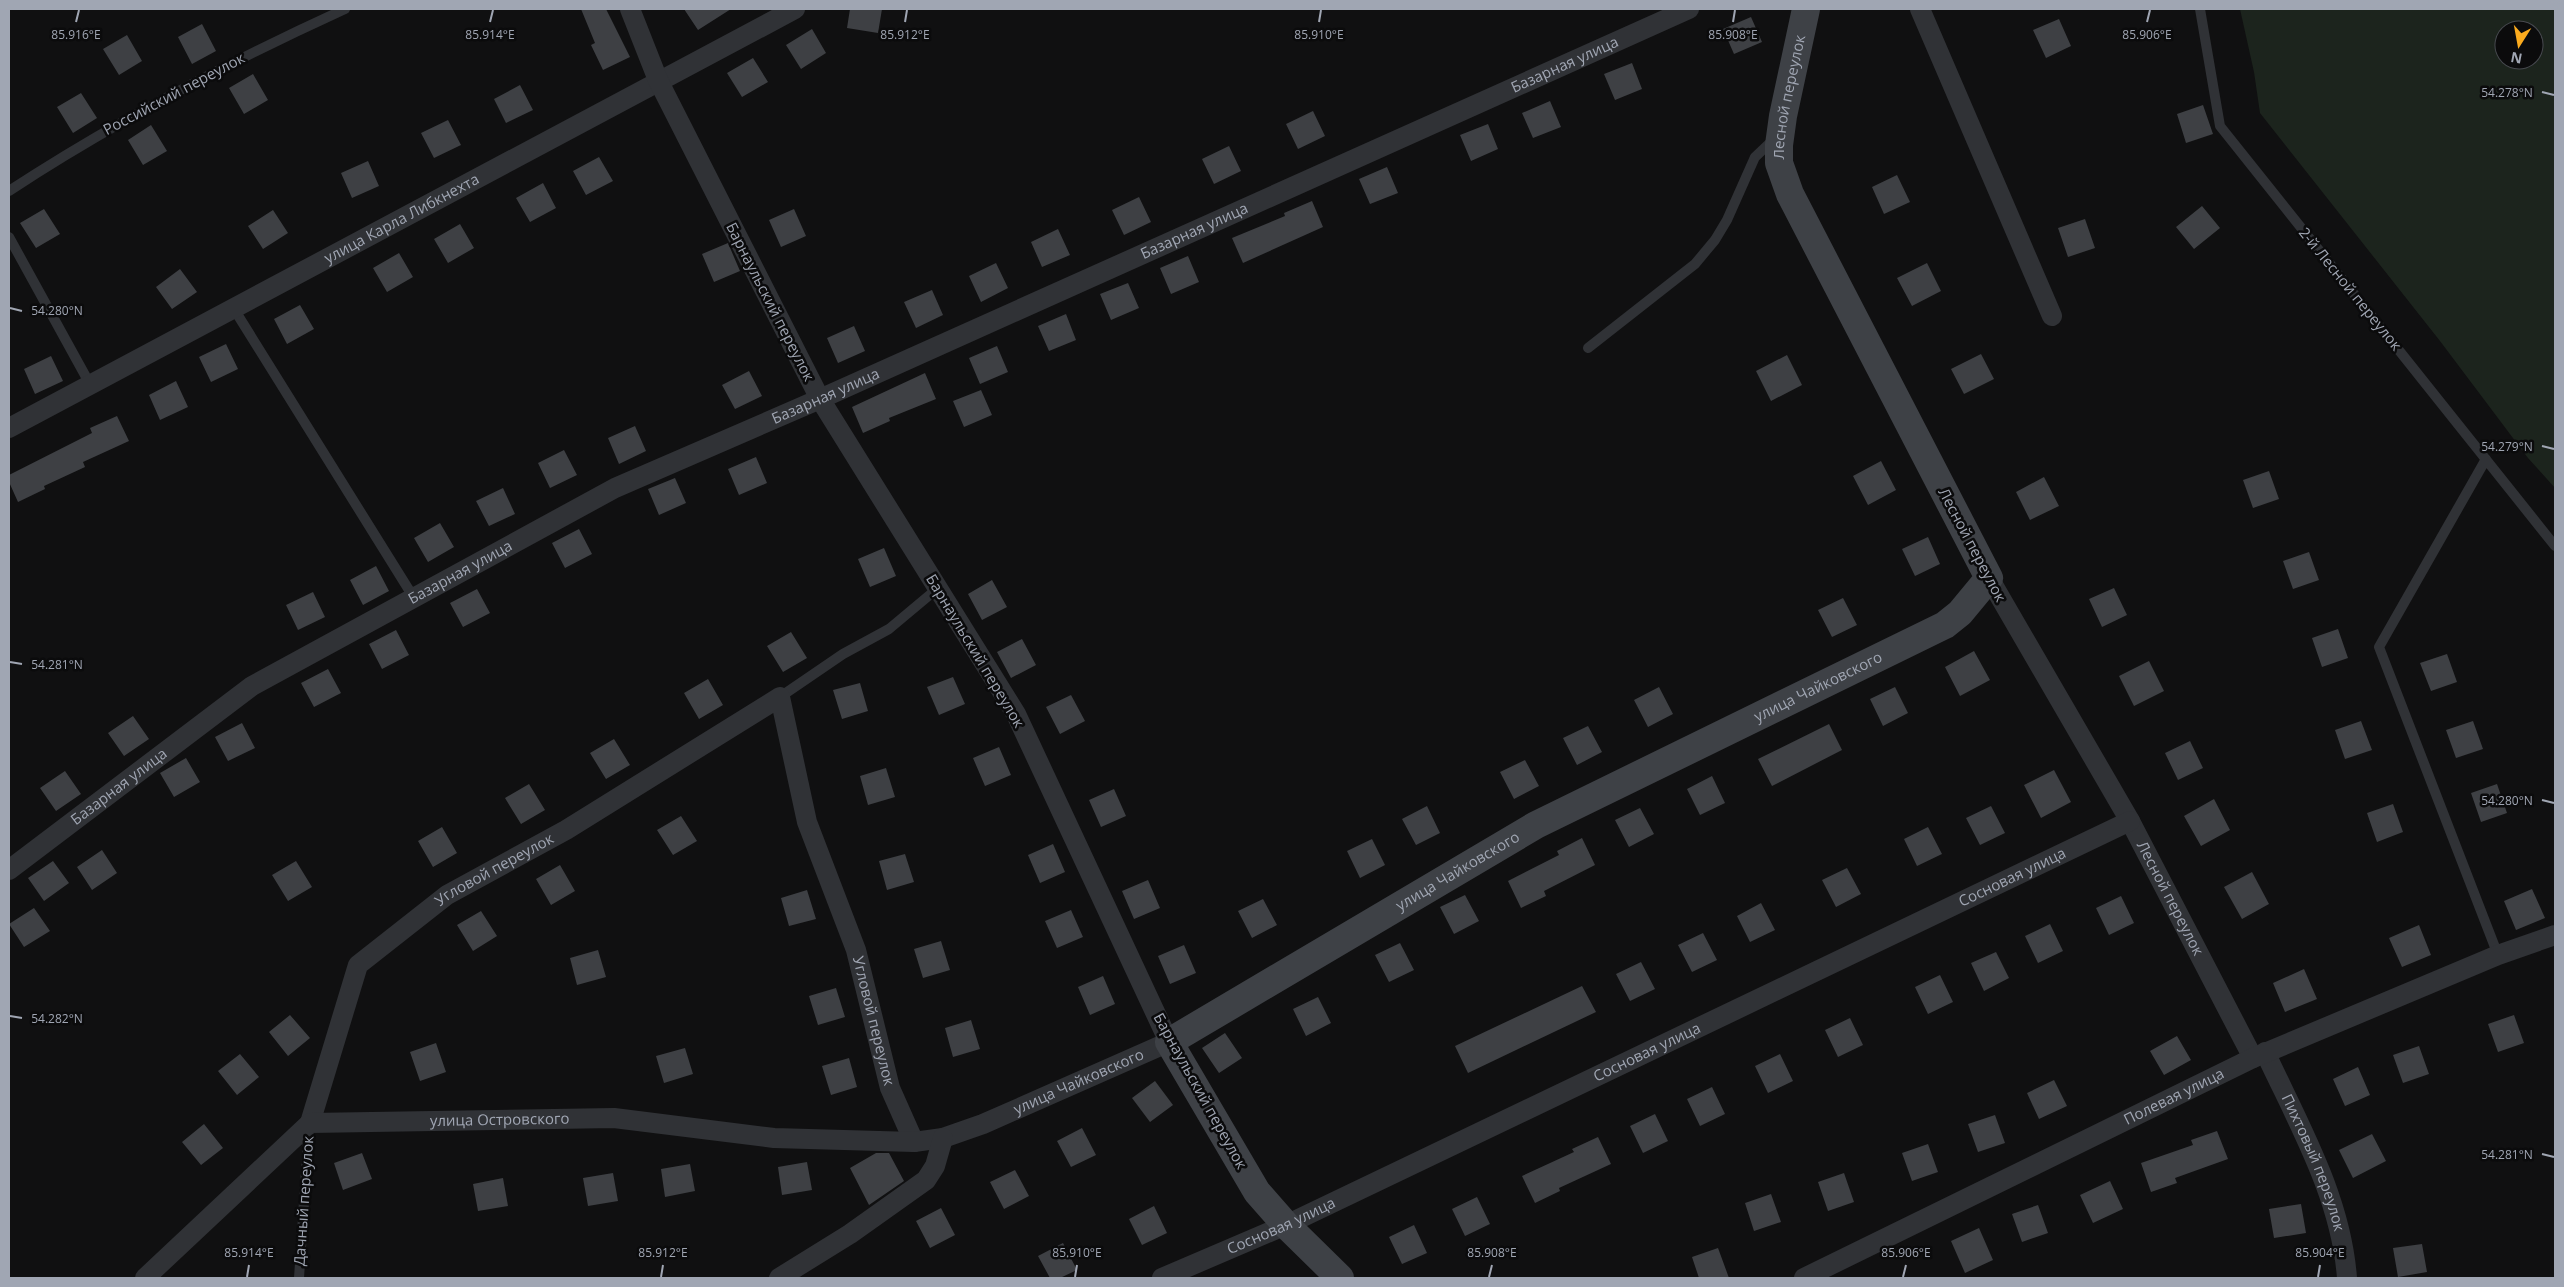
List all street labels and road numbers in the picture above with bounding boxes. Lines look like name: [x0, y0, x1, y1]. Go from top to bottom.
street label: Базарная улица: [1507, 31, 1621, 97]
street label: Лесной переулок: [1768, 33, 1809, 159]
street label: Российский переулок: [99, 47, 248, 139]
street label: улица Карла Либкнехта: [320, 168, 482, 267]
street label: Базарная улица: [1137, 197, 1251, 263]
street label: Барнаульский переулок: [722, 219, 820, 385]
street label: 2-й Лесной переулок: [2295, 223, 2407, 354]
street label: Базарная улица: [768, 363, 882, 428]
street label: Лесной переулок: [1934, 484, 2011, 605]
street label: Базарная улица: [404, 535, 515, 608]
street label: Барнаульский переулок: [922, 570, 1030, 731]
street label: улица Чайковского: [1750, 646, 1885, 726]
street label: Базарная улица: [66, 743, 171, 829]
street label: улица Чайковского: [1392, 826, 1523, 915]
street label: Угловой переулок: [430, 828, 557, 910]
street label: Лесной переулок: [2133, 837, 2209, 959]
street label: Сосновая улица: [1955, 842, 2069, 911]
street label: Угловой переулок: [849, 954, 900, 1088]
street label: Барнаульский переулок: [1150, 1009, 1252, 1172]
street label: Сосновая улица: [1590, 1017, 1703, 1086]
street label: улица Чайковского: [1010, 1043, 1147, 1118]
street label: Полевая улица: [2120, 1063, 2227, 1129]
street label: Пихтовый переулок: [2278, 1090, 2350, 1233]
street label: улица Островского: [430, 1108, 569, 1130]
street label: Дачный переулок: [288, 1135, 318, 1267]
street label: Сосновая улица: [1224, 1192, 1338, 1258]

